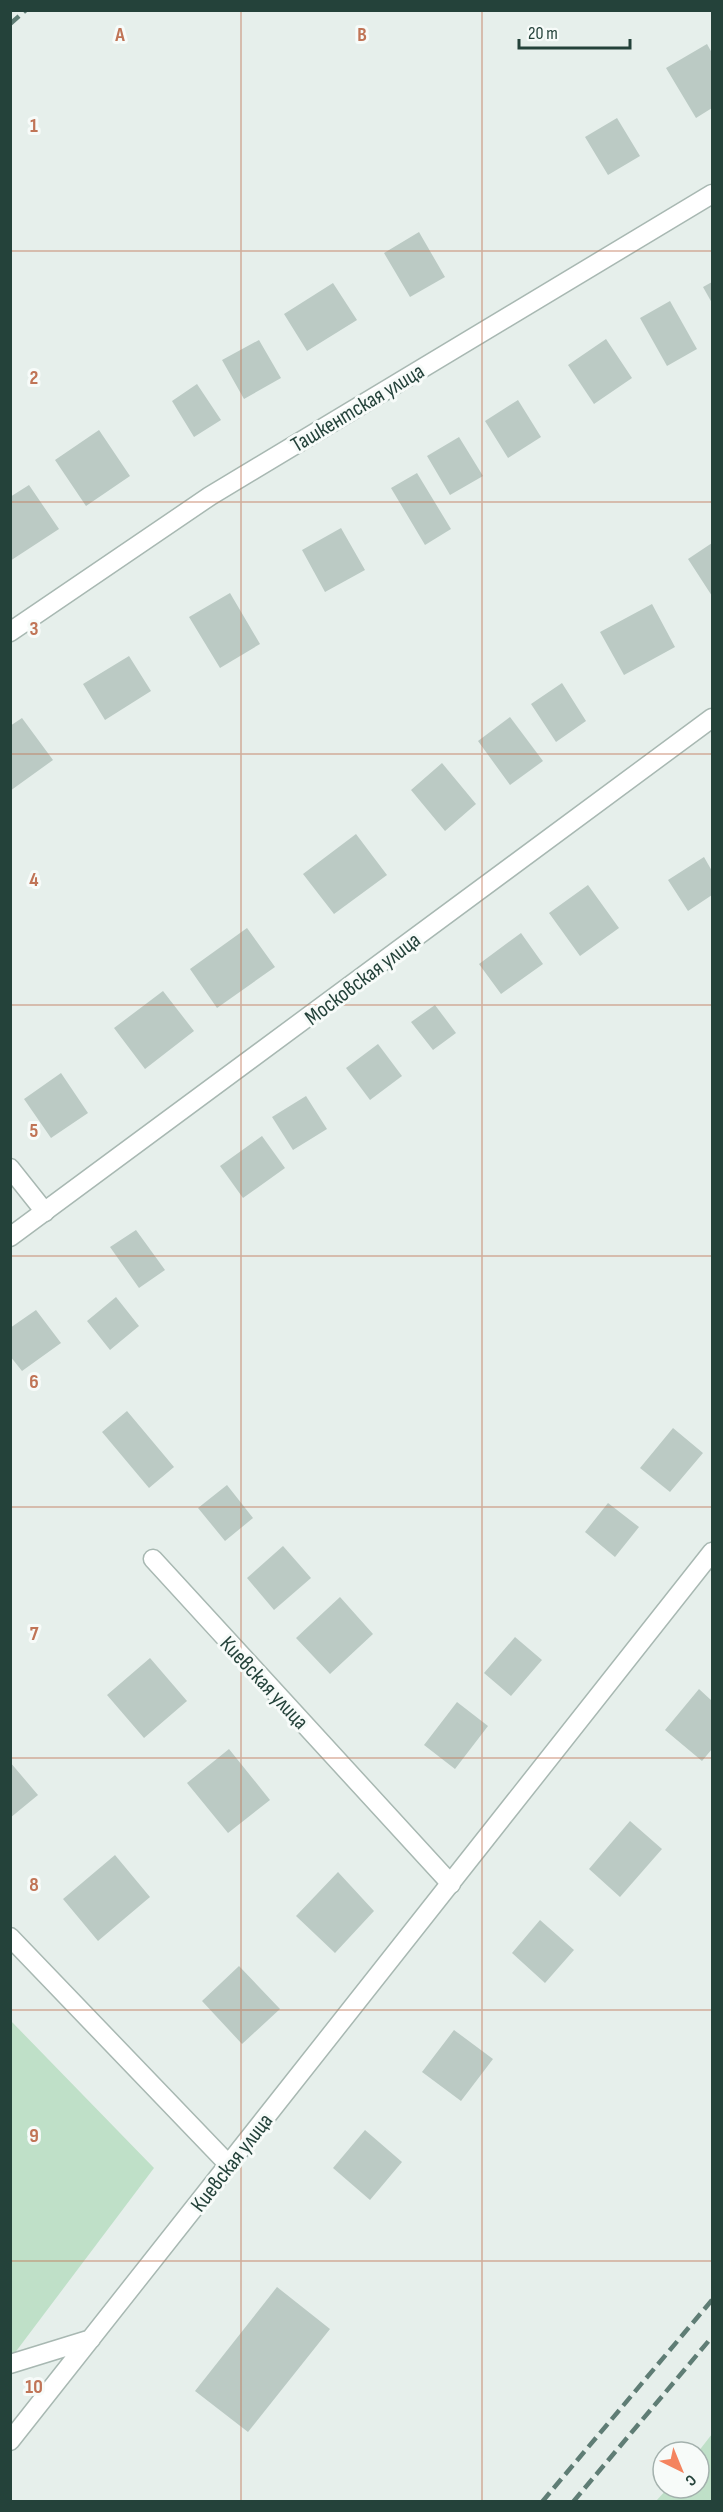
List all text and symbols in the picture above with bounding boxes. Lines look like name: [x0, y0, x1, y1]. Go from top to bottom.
scale bar: [519, 12, 630, 50]
text: A: [114, 23, 125, 47]
text: B: [357, 23, 367, 47]
text: 20 m: [528, 23, 558, 44]
text: 1: [30, 114, 38, 138]
street label: Ташкентская улица: [286, 358, 429, 459]
text: 2: [30, 366, 38, 390]
text: 3: [30, 617, 39, 641]
text: 4: [29, 868, 39, 892]
street label: Московская улица: [300, 927, 426, 1031]
text: 5: [30, 1119, 39, 1143]
text: 6: [29, 1370, 39, 1394]
text: 7: [30, 1622, 39, 1646]
street label: Киевская улица: [214, 1631, 314, 1735]
text: 8: [29, 1873, 39, 1897]
street label: Киевская улица: [185, 2108, 279, 2218]
text: 9: [29, 2124, 39, 2148]
text: 10: [25, 2375, 43, 2399]
north arrow: [651, 2440, 711, 2500]
text: С: [681, 2470, 700, 2490]

